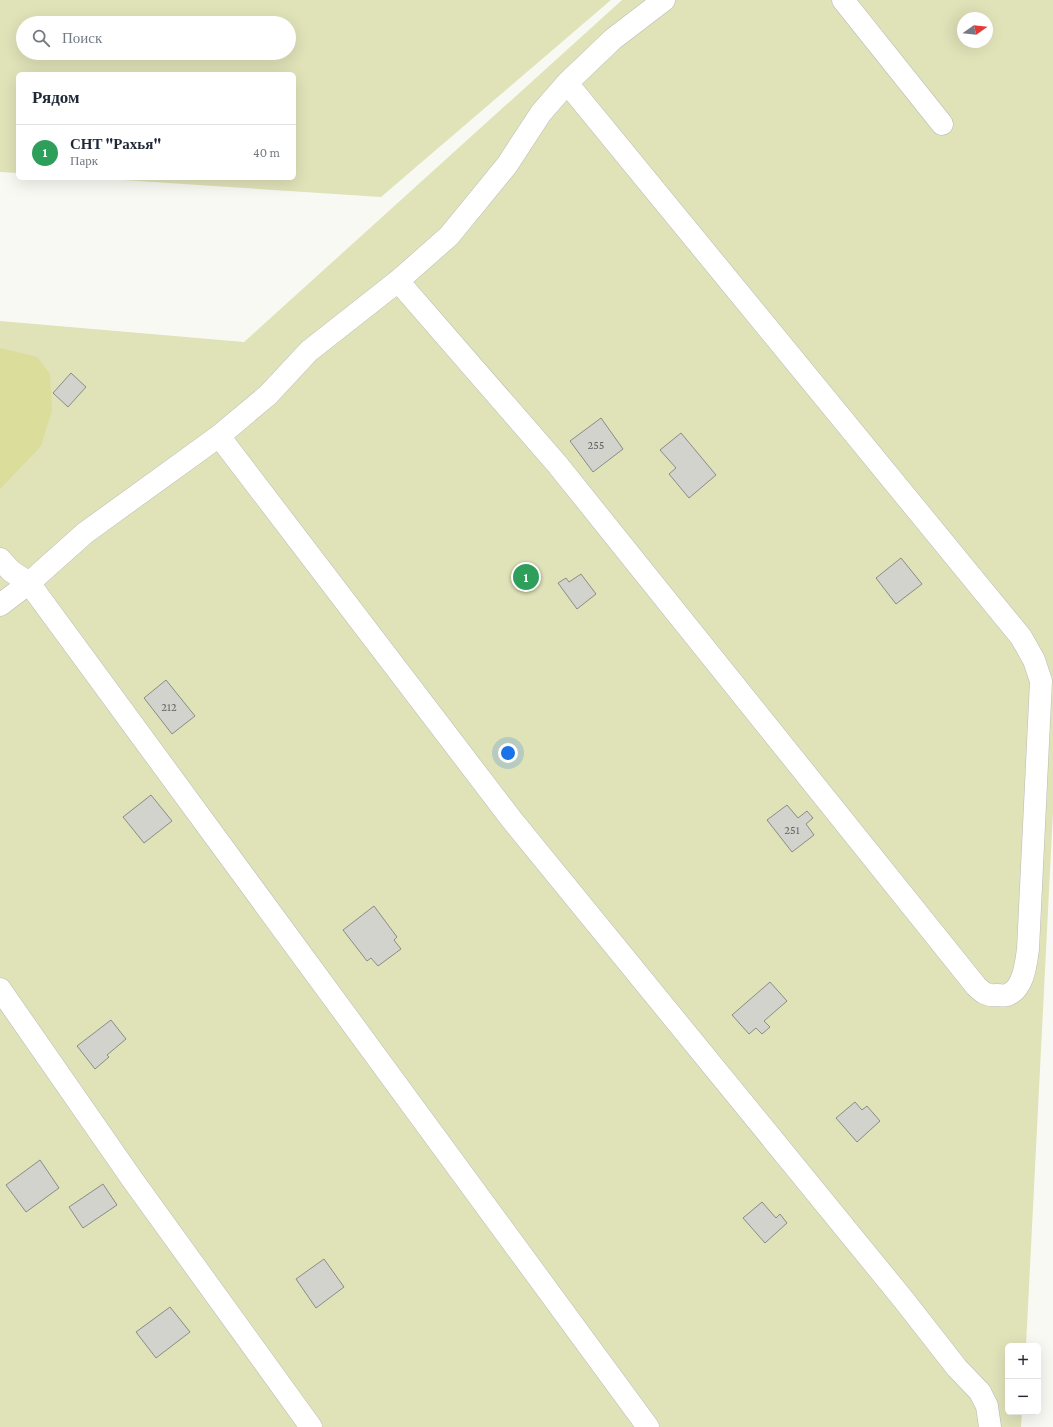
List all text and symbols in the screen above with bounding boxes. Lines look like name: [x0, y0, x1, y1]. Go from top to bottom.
north arrow: [957, 12, 993, 48]
search box: [16, 16, 296, 60]
icon: search: [30, 27, 52, 49]
text: Поиск: [62, 30, 102, 46]
text: Рядом: [32, 88, 80, 107]
text: СНТ "Рахья": [70, 136, 161, 152]
text: 1: [43, 145, 47, 160]
text: 40 m: [253, 145, 280, 160]
text: Парк: [70, 153, 98, 168]
house number: 255: [588, 438, 604, 452]
pin: 1: [513, 562, 539, 592]
house number: 212: [161, 700, 177, 714]
your location: [498, 743, 518, 763]
house number: 251: [784, 823, 800, 837]
map controls: [1005, 1343, 1041, 1415]
button: +: [1005, 1343, 1041, 1379]
button: −: [1005, 1379, 1041, 1415]

